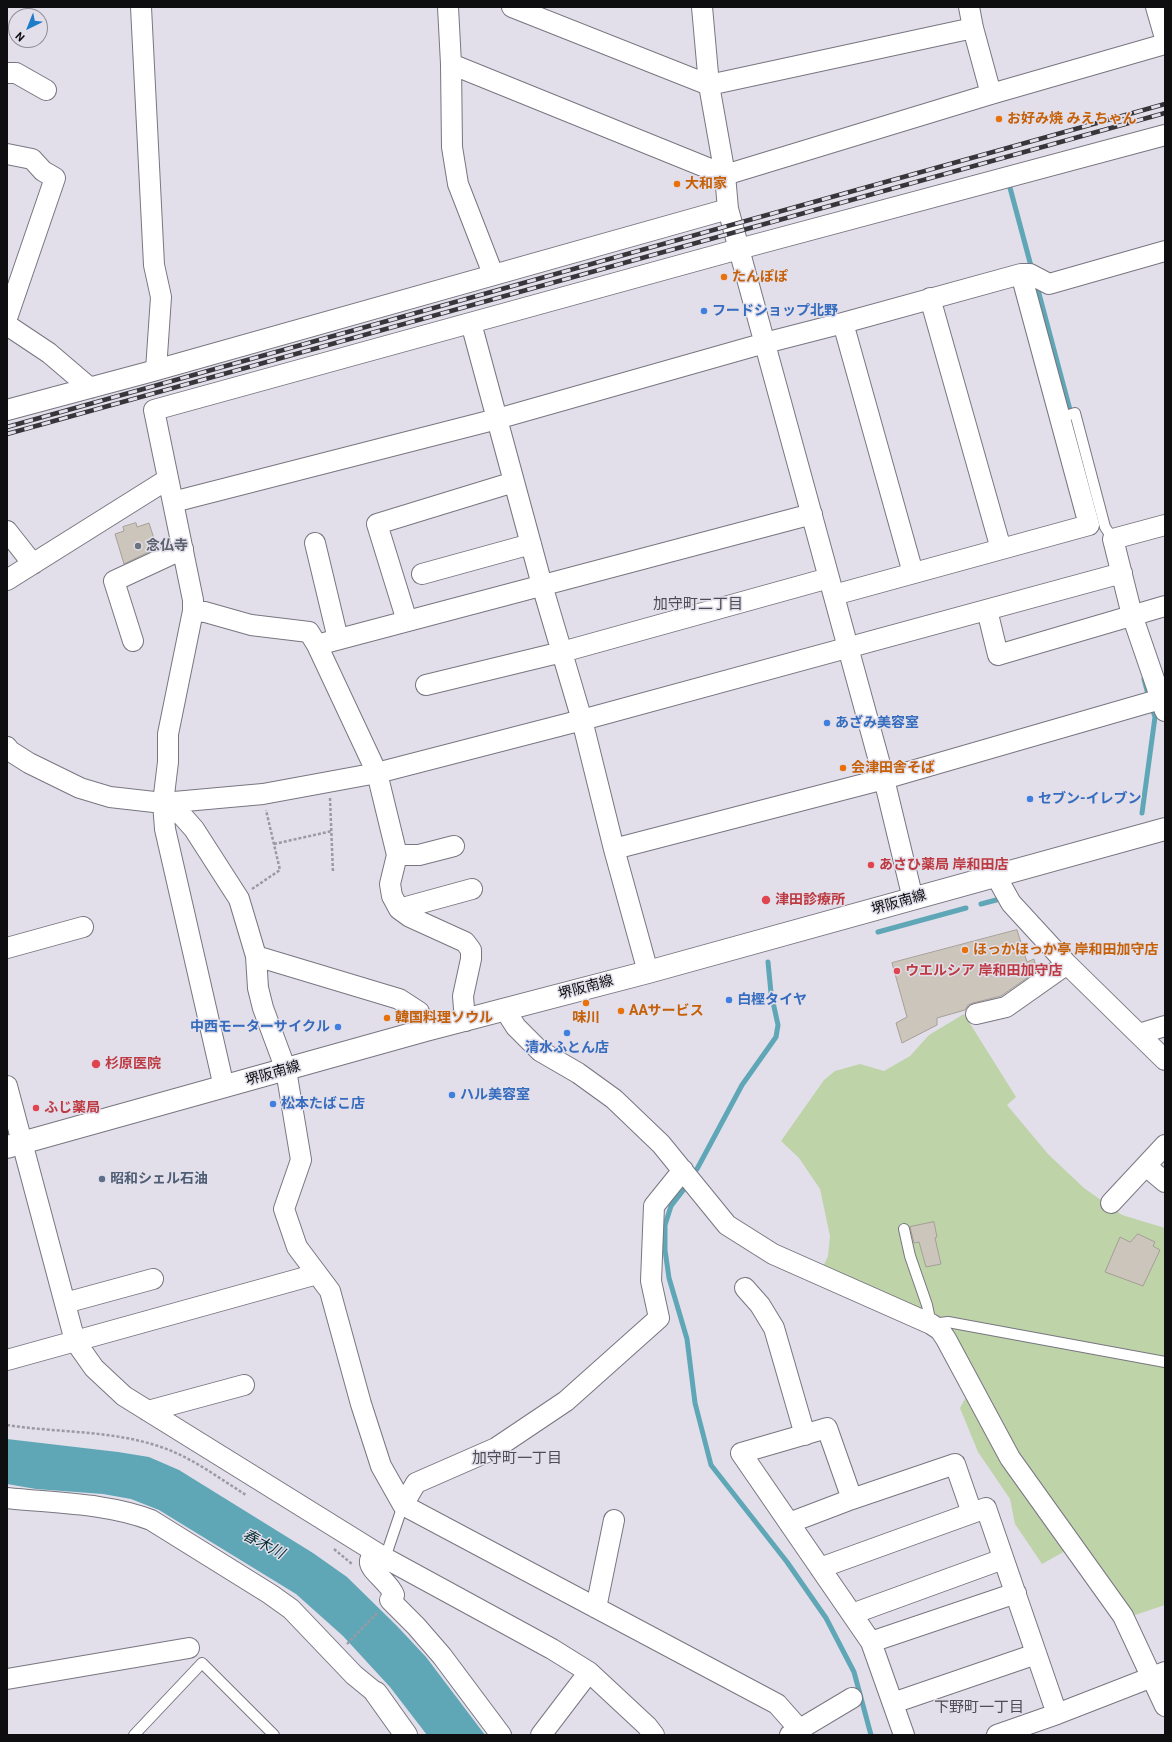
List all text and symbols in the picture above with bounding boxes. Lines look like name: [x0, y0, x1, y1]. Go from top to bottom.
north arrow: [8, 8, 48, 48]
text: N: [13, 29, 27, 44]
place label: お好み焼 みえちゃん: [1007, 111, 1136, 127]
marker: お好み焼 みえちゃん: [994, 114, 1004, 124]
place label: 大和家: [685, 176, 727, 192]
marker: 大和家: [672, 179, 682, 189]
place label: たんぽぽ: [732, 269, 788, 285]
marker: たんぽぽ: [719, 272, 729, 282]
place label: フードショップ北野: [712, 303, 838, 319]
marker: フードショップ北野: [699, 306, 709, 316]
place label: 念仏寺: [146, 538, 188, 554]
marker: 念仏寺: [133, 541, 143, 551]
district label: 加守町二丁目: [653, 596, 743, 614]
place label: あざみ美容室: [835, 715, 919, 731]
marker: あざみ美容室: [822, 718, 832, 728]
place label: 会津田舎そば: [851, 760, 935, 776]
marker: 会津田舎そば: [838, 763, 848, 773]
place label: セブン-イレブン: [1038, 791, 1142, 807]
marker: セブン-イレブン: [1025, 794, 1035, 804]
place label: あさひ薬局 岸和田店: [879, 857, 1008, 873]
marker: あさひ薬局 岸和田店: [866, 860, 876, 870]
street label: 堺阪南線: [870, 887, 928, 919]
place label: 津田診療所: [775, 892, 845, 908]
marker: 津田診療所: [760, 894, 772, 906]
place label: ほっかほっか亭 岸和田加守店: [973, 942, 1158, 958]
marker: ほっかほっか亭 岸和田加守店: [960, 945, 970, 955]
place label: ウエルシア 岸和田加守店: [905, 963, 1062, 979]
marker: ウエルシア 岸和田加守店: [892, 966, 902, 976]
street label: 堺阪南線: [557, 973, 615, 1003]
place label: 白樫タイヤ: [737, 992, 807, 1008]
marker: 白樫タイヤ: [724, 995, 734, 1005]
marker: 味川: [581, 998, 591, 1008]
place label: AAサービス: [629, 1003, 704, 1019]
marker: AAサービス: [616, 1006, 626, 1016]
place label: 韓国料理ソウル: [395, 1010, 493, 1026]
place label: 味川: [572, 1010, 600, 1026]
marker: 韓国料理ソウル: [382, 1013, 392, 1023]
place label: 中西モーターサイクル: [190, 1019, 330, 1035]
marker: 中西モーターサイクル: [333, 1022, 343, 1032]
marker: 清水ふとん店: [562, 1028, 572, 1038]
place label: 清水ふとん店: [525, 1040, 609, 1056]
place label: 杉原医院: [105, 1056, 161, 1072]
marker: 杉原医院: [90, 1058, 102, 1070]
street label: 堺阪南線: [244, 1058, 302, 1090]
place label: ハル美容室: [460, 1087, 530, 1103]
marker: ハル美容室: [447, 1090, 457, 1100]
place label: 松本たばこ店: [281, 1096, 365, 1112]
marker: 松本たばこ店: [268, 1099, 278, 1109]
place label: ふじ薬局: [44, 1100, 100, 1116]
marker: ふじ薬局: [31, 1103, 41, 1113]
place label: 昭和シェル石油: [110, 1171, 208, 1187]
marker: 昭和シェル石油: [97, 1174, 107, 1184]
district label: 加守町一丁目: [472, 1450, 562, 1468]
water label: 春木川: [239, 1526, 287, 1564]
district label: 下野町一丁目: [934, 1699, 1024, 1717]

